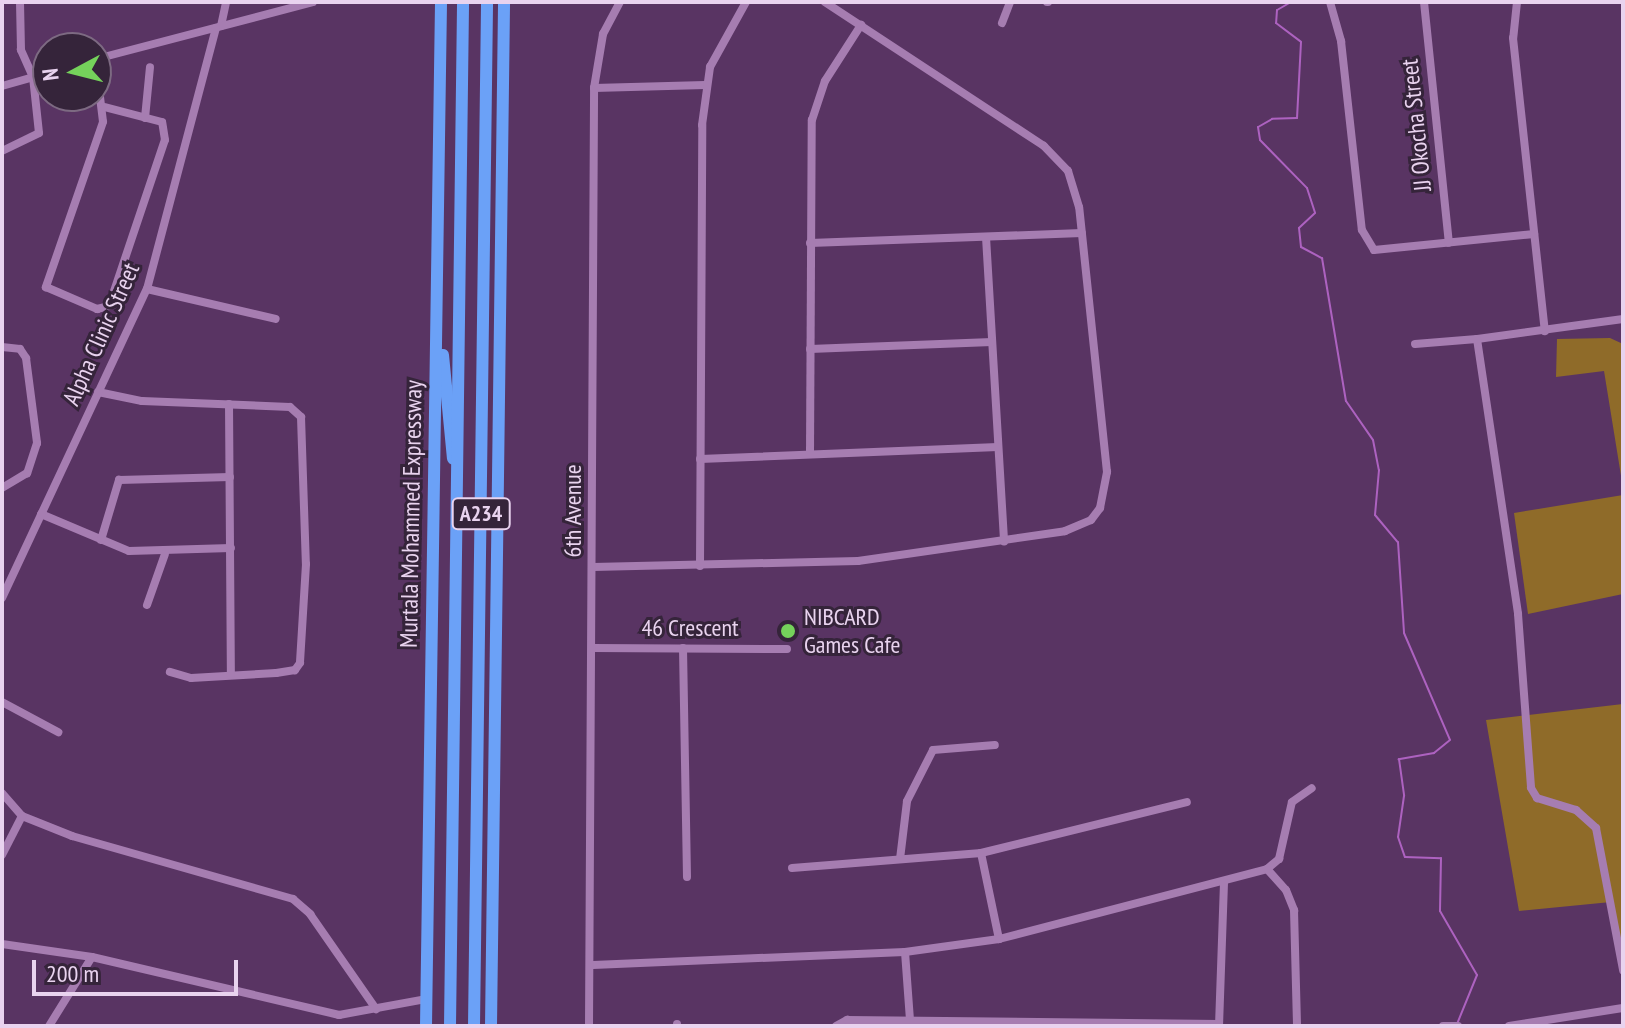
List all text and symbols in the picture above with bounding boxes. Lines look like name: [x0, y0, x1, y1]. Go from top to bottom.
north arrow: [32, 32, 112, 112]
street label: JJ Okocha Street: [1395, 57, 1437, 193]
text: N: [36, 67, 65, 82]
street label: Alpha Clinic Street: [57, 258, 145, 410]
street label: Murtala Mohammed Expressway: [394, 380, 428, 648]
street label: 6th Avenue: [559, 464, 587, 558]
road number: A234: [451, 496, 511, 532]
place label: NIBCARD Games Cafe: [804, 603, 900, 659]
street label: 46 Crescent: [641, 614, 739, 642]
marker: NIBCARD Games Cafe: [779, 622, 797, 640]
scale bar: [36, 944, 242, 994]
text: 200 m: [46, 958, 99, 989]

